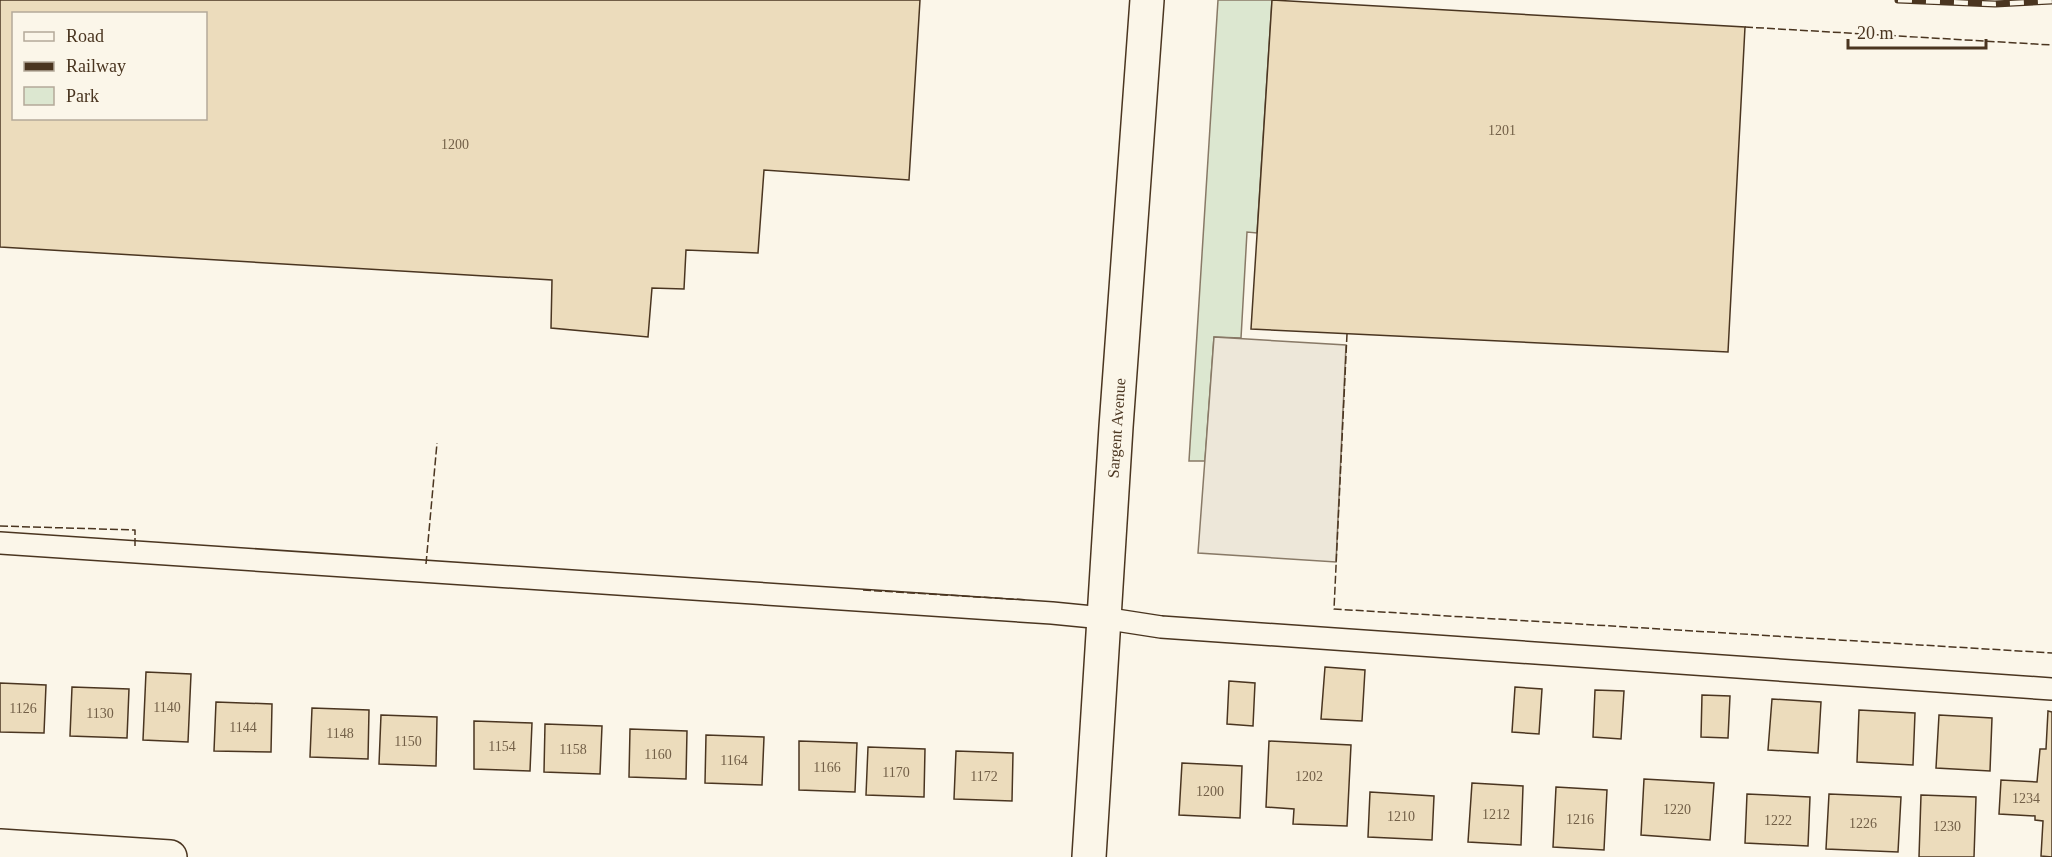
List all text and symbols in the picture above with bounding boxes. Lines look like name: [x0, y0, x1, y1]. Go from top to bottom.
legend: [12, 12, 207, 120]
scale bar: [1848, 12, 1986, 50]
text: 20 m: [1857, 23, 1894, 43]
text: Road: [66, 26, 104, 46]
text: Railway: [66, 56, 126, 76]
text: Park: [66, 86, 99, 106]
house number: 1201: [1488, 123, 1516, 138]
house number: 1200: [441, 137, 469, 152]
street label: Sargent Avenue: [1105, 377, 1129, 479]
house number: 1140: [153, 700, 181, 715]
house number: 1126: [9, 701, 37, 716]
house number: 1130: [86, 706, 114, 721]
house number: 1144: [229, 720, 257, 735]
house number: 1148: [326, 726, 354, 741]
house number: 1150: [394, 734, 422, 749]
house number: 1154: [488, 739, 516, 754]
house number: 1158: [559, 742, 587, 757]
house number: 1160: [644, 747, 672, 762]
house number: 1164: [720, 753, 748, 768]
house number: 1166: [813, 760, 841, 775]
house number: 1170: [882, 765, 910, 780]
house number: 1172: [970, 769, 998, 784]
house number: 1202: [1295, 769, 1323, 784]
house number: 1200: [1196, 784, 1224, 799]
house number: 1234: [2012, 791, 2040, 806]
house number: 1220: [1663, 802, 1691, 817]
house number: 1212: [1482, 807, 1510, 822]
house number: 1210: [1387, 809, 1415, 824]
house number: 1216: [1566, 812, 1594, 827]
house number: 1222: [1764, 813, 1792, 828]
house number: 1226: [1849, 816, 1877, 831]
house number: 1230: [1933, 819, 1961, 834]

